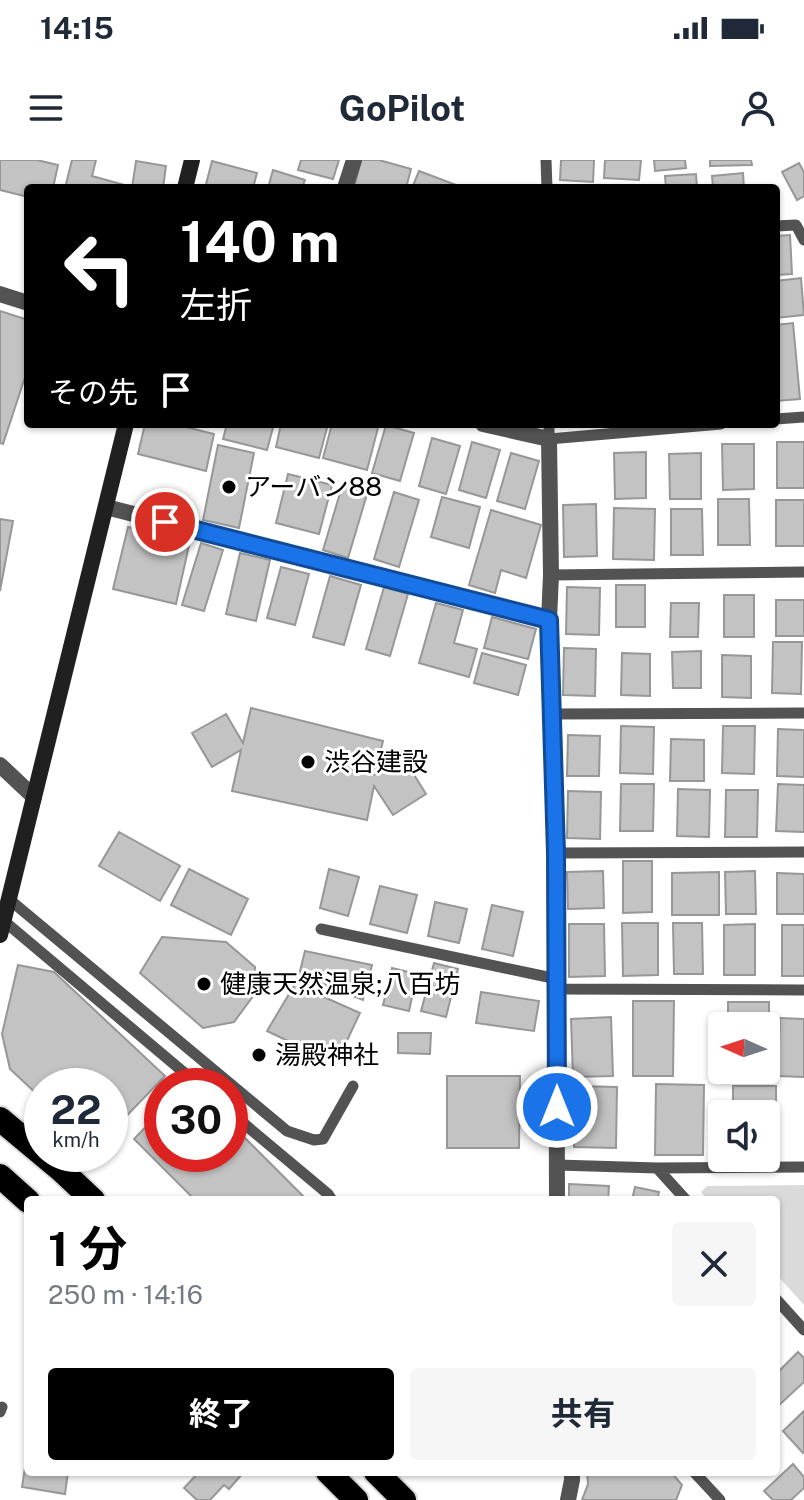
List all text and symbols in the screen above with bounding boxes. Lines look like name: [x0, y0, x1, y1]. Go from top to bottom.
text: 14:15: [40, 10, 114, 46]
icon: menu: [24, 86, 68, 130]
icon: person: [736, 86, 780, 130]
text: GoPilot: [339, 87, 465, 129]
text: 140 m: [180, 209, 340, 275]
icon: left: [48, 216, 152, 320]
text: 左折: [180, 284, 252, 326]
icon: arrive: [154, 368, 198, 412]
text: その先: [48, 374, 138, 410]
place label: アーバン88: [245, 471, 382, 502]
marker: アーバン88: [220, 478, 238, 496]
pin: [131, 488, 199, 556]
icon: arrive: [143, 500, 187, 544]
place label: 渋谷建設: [324, 746, 428, 777]
marker: 渋谷建設: [299, 753, 317, 771]
place label: 健康天然温泉;八百坊: [220, 968, 460, 999]
marker: 健康天然温泉;八百坊: [195, 975, 213, 993]
north arrow: [708, 1012, 780, 1084]
map controls: [708, 1012, 780, 1172]
place label: 湯殿神社: [275, 1039, 379, 1070]
marker: 湯殿神社: [250, 1046, 268, 1064]
position arrow: [515, 1065, 599, 1149]
speed limit sign: 30: [144, 1068, 248, 1172]
text: 22: [51, 1086, 101, 1133]
button: sound: [708, 1100, 780, 1172]
text: km/h: [52, 1128, 100, 1152]
text: 1 分: [48, 1220, 127, 1277]
button: close: [672, 1222, 756, 1306]
text: 250 m · 14:16: [48, 1279, 203, 1310]
button: 終了: [48, 1368, 394, 1460]
button: 共有: [410, 1368, 756, 1460]

